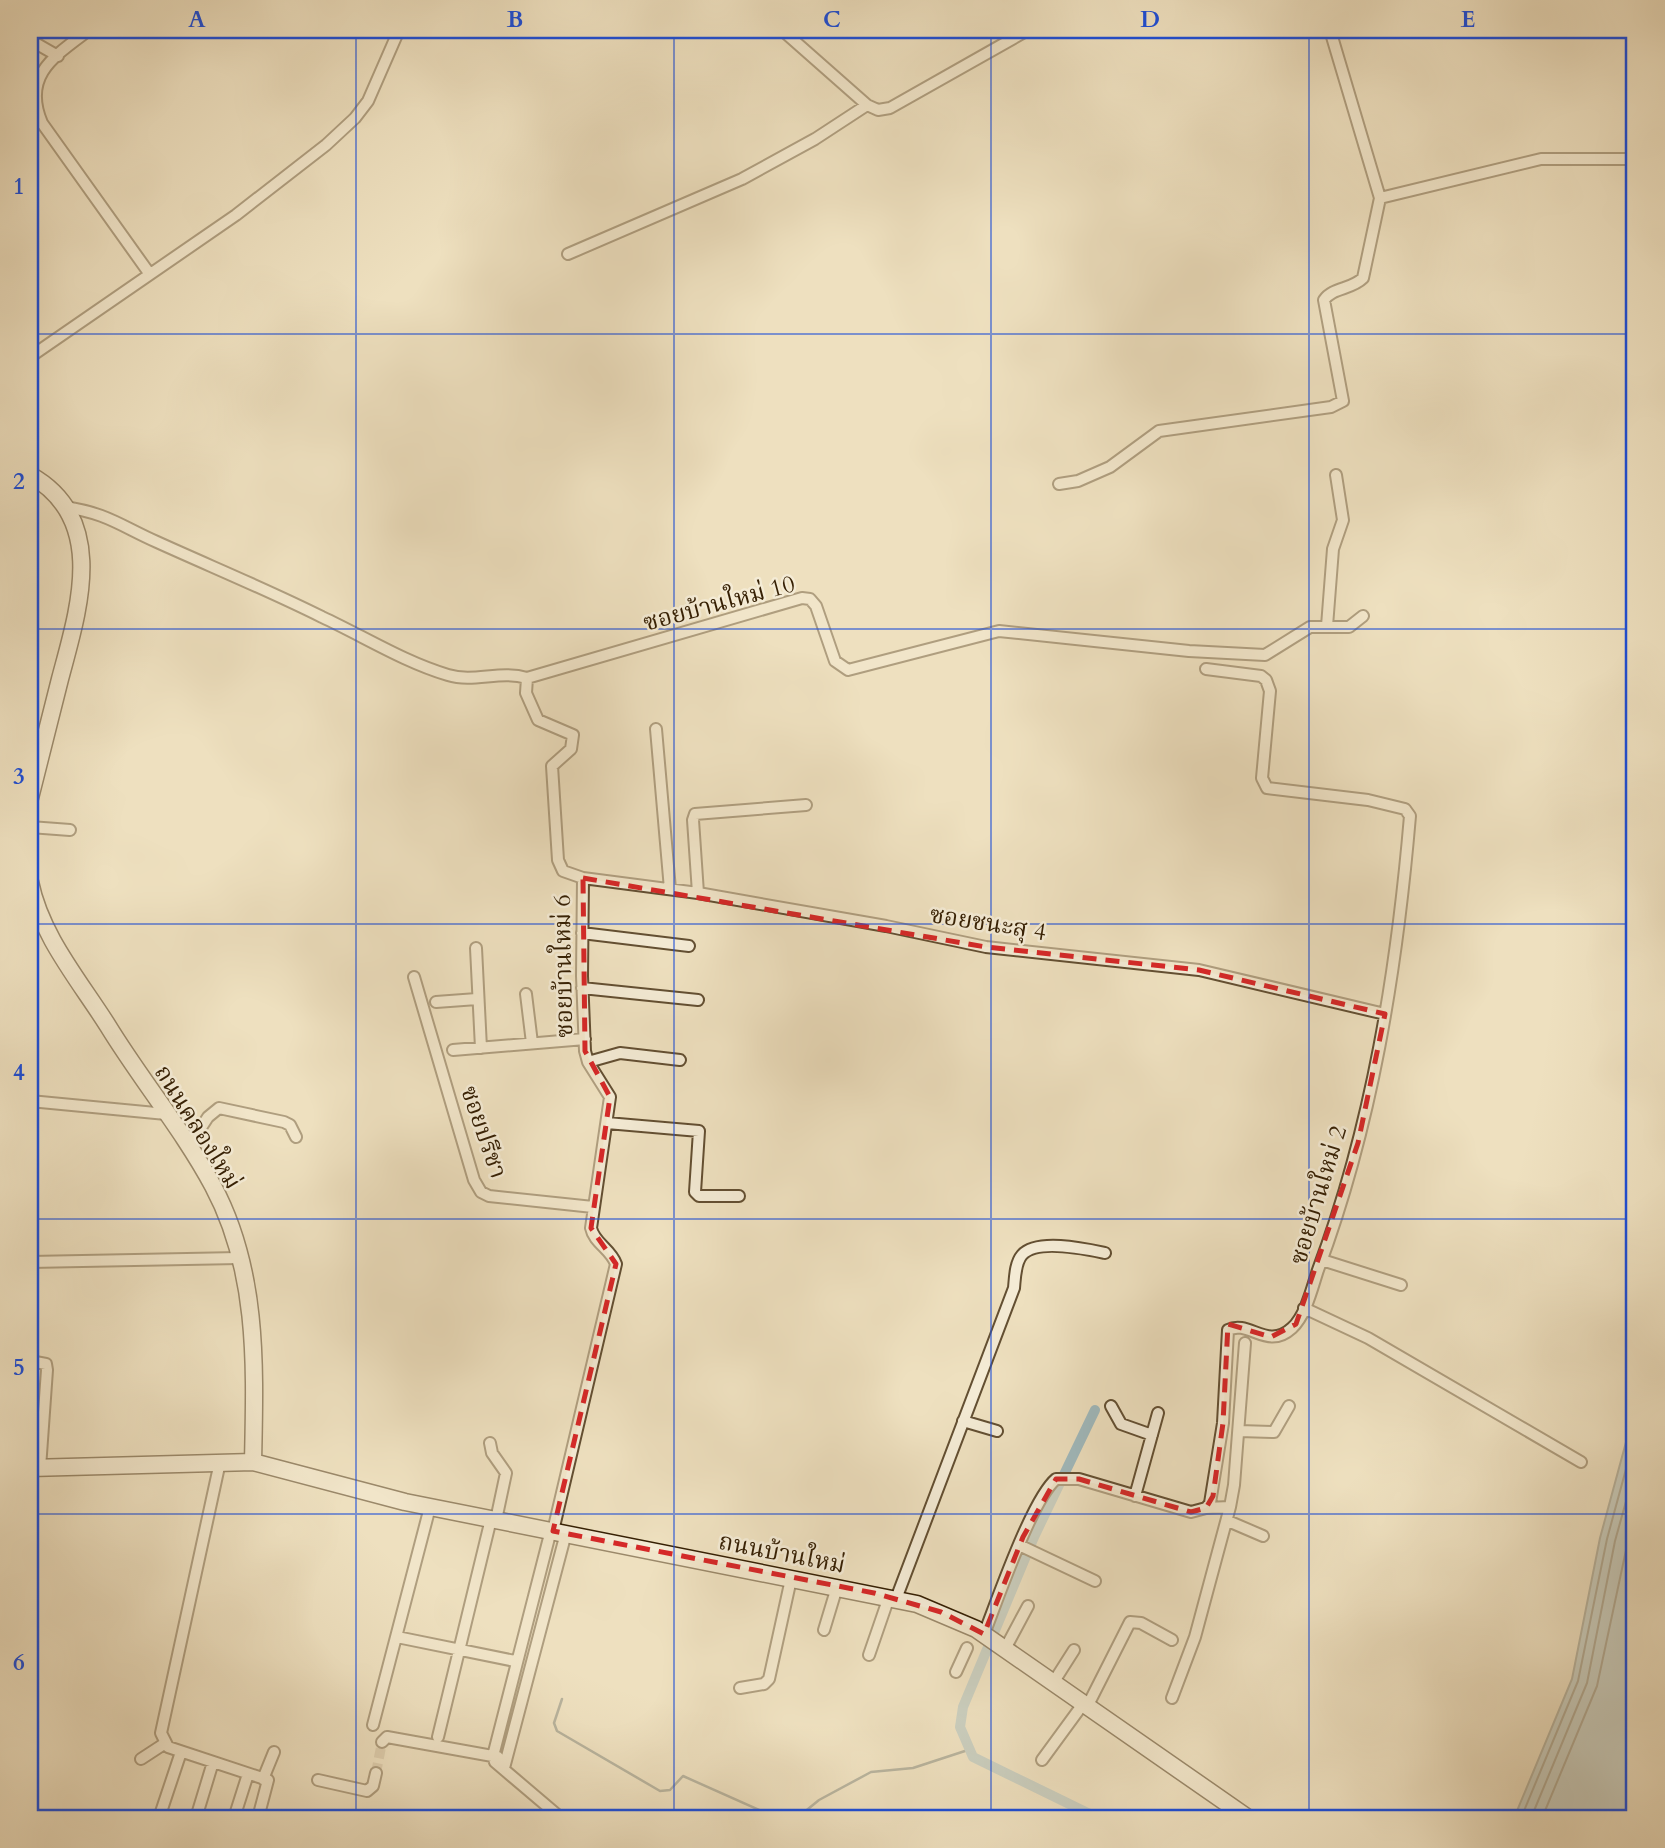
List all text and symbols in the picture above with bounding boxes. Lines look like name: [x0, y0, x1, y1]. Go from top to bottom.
text: A: [188, 4, 206, 35]
text: B: [507, 4, 523, 35]
text: C: [823, 4, 841, 35]
text: D: [1140, 4, 1160, 35]
text: E: [1461, 4, 1475, 35]
text: 1: [13, 171, 25, 202]
text: 2: [13, 466, 25, 497]
street label: ซอยบ้านใหม่ 10: [639, 565, 799, 640]
text: 3: [13, 761, 25, 792]
street label: ซอยบ้านใหม่ 6: [544, 894, 581, 1038]
street label: ซอยชนะสุ 4: [927, 898, 1049, 949]
text: 4: [13, 1057, 25, 1088]
street label: ถนนคลองใหม่: [146, 1058, 251, 1196]
street label: ซอยปรีชา: [452, 1082, 515, 1183]
street label: ซอยบ้านใหม่ 2: [1280, 1121, 1355, 1269]
text: 5: [13, 1352, 25, 1383]
street label: ถนนบ้านใหม่: [716, 1523, 848, 1582]
text: 6: [13, 1647, 25, 1678]

